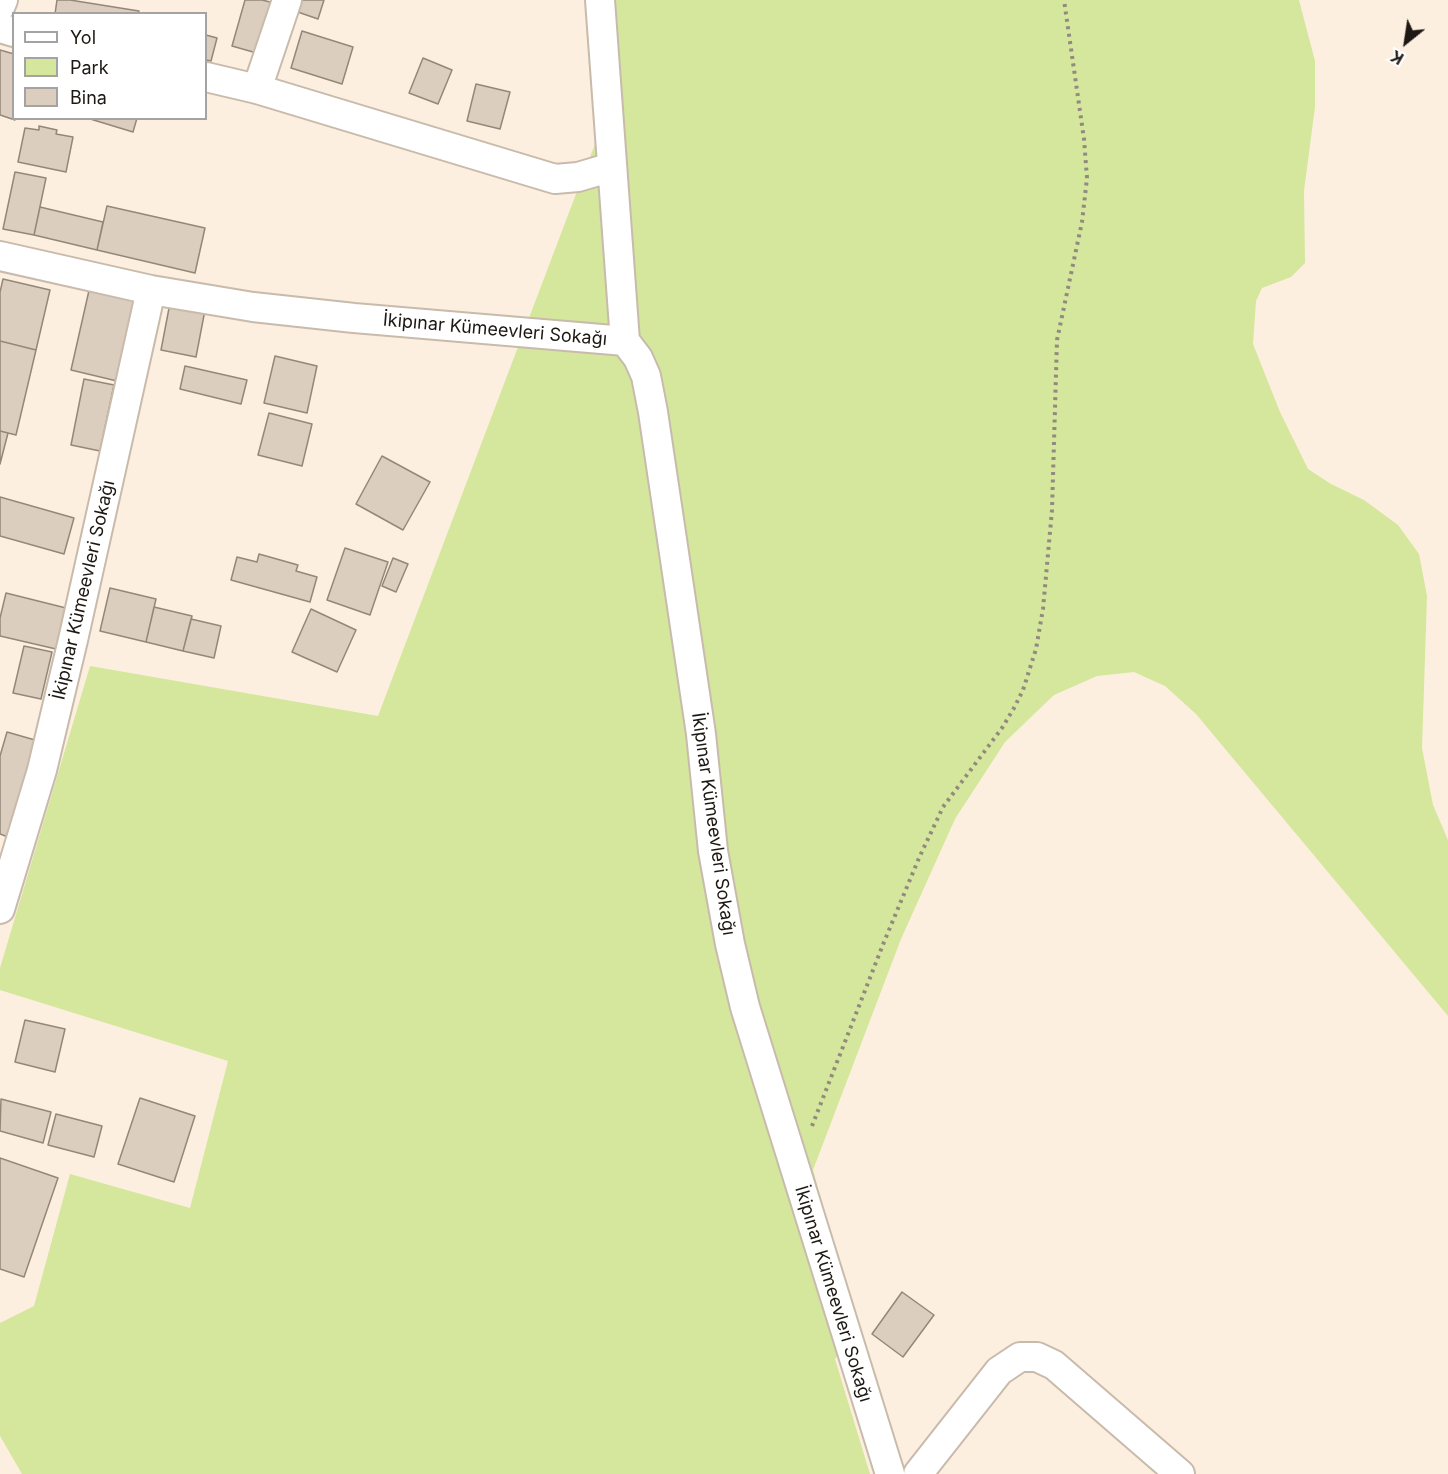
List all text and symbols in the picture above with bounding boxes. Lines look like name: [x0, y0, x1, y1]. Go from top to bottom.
legend: [12, 12, 207, 120]
north arrow: [1376, 12, 1436, 72]
text: Yol: [70, 27, 96, 48]
text: K: [1387, 46, 1407, 69]
text: Park: [70, 57, 109, 78]
text: Bina: [70, 87, 107, 108]
street label: İkipınar Kümeevleri Sokağı: [382, 309, 608, 351]
street label: İkipınar Kümeevleri Sokağı: [48, 478, 120, 702]
street label: İkipınar Kümeevleri Sokağı: [687, 711, 739, 937]
street label: İkipınar Kümeevleri Sokağı: [790, 1183, 876, 1405]

